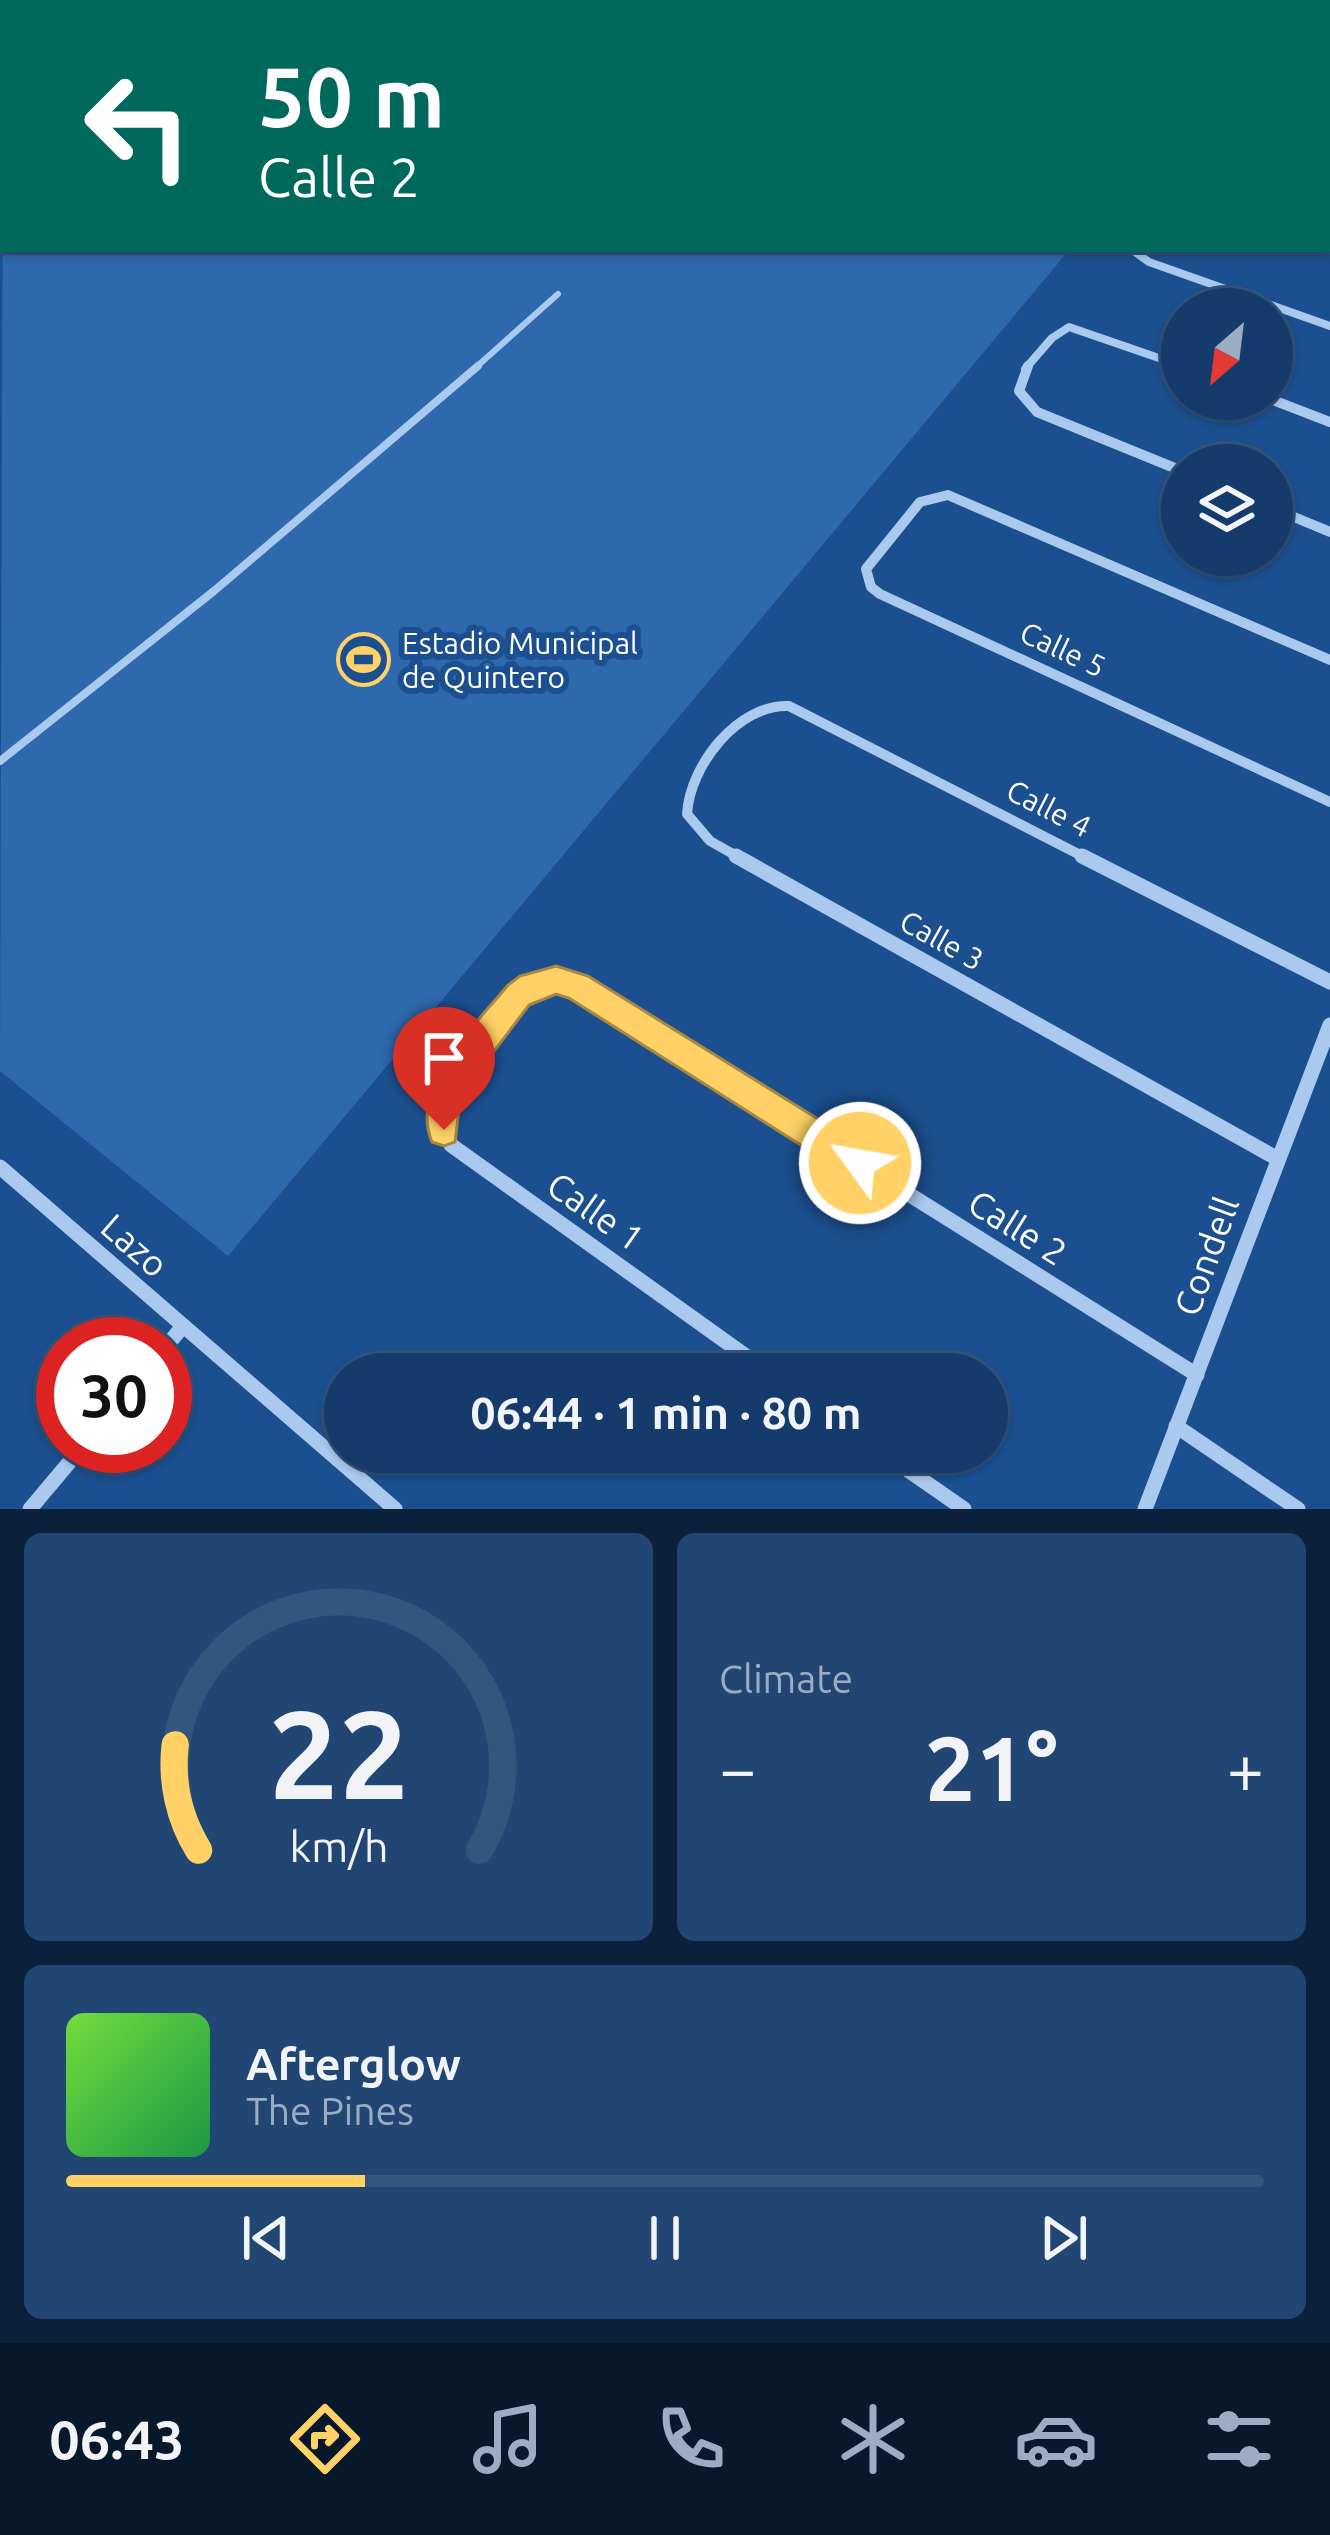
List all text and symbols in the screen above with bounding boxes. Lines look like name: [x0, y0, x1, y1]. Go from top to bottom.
icon: left: [60, 48, 216, 204]
text: 50 m: [258, 49, 445, 143]
text: Calle 2: [258, 147, 420, 207]
north arrow: [1161, 288, 1293, 420]
map controls: [1161, 288, 1293, 576]
button: layers: [1161, 444, 1293, 576]
street label: Calle 5: [1015, 615, 1111, 683]
place label: Estadio Municipal de Quintero: [402, 626, 638, 694]
sports icon: Estadio Municipal de Quintero: [335, 632, 391, 688]
street label: Calle 4: [1001, 772, 1097, 844]
street label: Calle 3: [894, 903, 990, 977]
pin: [393, 1007, 495, 1130]
icon: arrive: [411, 1025, 477, 1091]
position arrow: [797, 1100, 923, 1226]
street label: Calle 1: [540, 1163, 652, 1259]
street label: Calle 2: [961, 1181, 1075, 1273]
street label: Condell: [1166, 1191, 1246, 1321]
street label: Lazo: [94, 1205, 176, 1285]
speed limit sign: 30: [36, 1317, 192, 1473]
text: 06:44 · 1 min · 80 m: [470, 1387, 862, 1438]
text: Climate: [719, 1657, 853, 1700]
text: 22: [268, 1683, 409, 1823]
text: 21°: [925, 1717, 1058, 1818]
text: −: [719, 1731, 756, 1805]
text: +: [1227, 1731, 1264, 1805]
text: km/h: [289, 1822, 388, 1870]
text: Afterglow: [246, 2038, 461, 2089]
text: The Pines: [246, 2089, 414, 2132]
icon: previous: [233, 2205, 299, 2271]
icon: pause: [632, 2205, 698, 2271]
icon: next: [1031, 2205, 1097, 2271]
icon: directions: [283, 2397, 367, 2481]
icon: music: [466, 2397, 550, 2481]
icon: phone: [649, 2397, 733, 2481]
icon: climate: [831, 2397, 915, 2481]
icon: car: [1014, 2397, 1098, 2481]
icon: filters: [1197, 2397, 1281, 2481]
text: 06:43: [49, 2409, 184, 2469]

